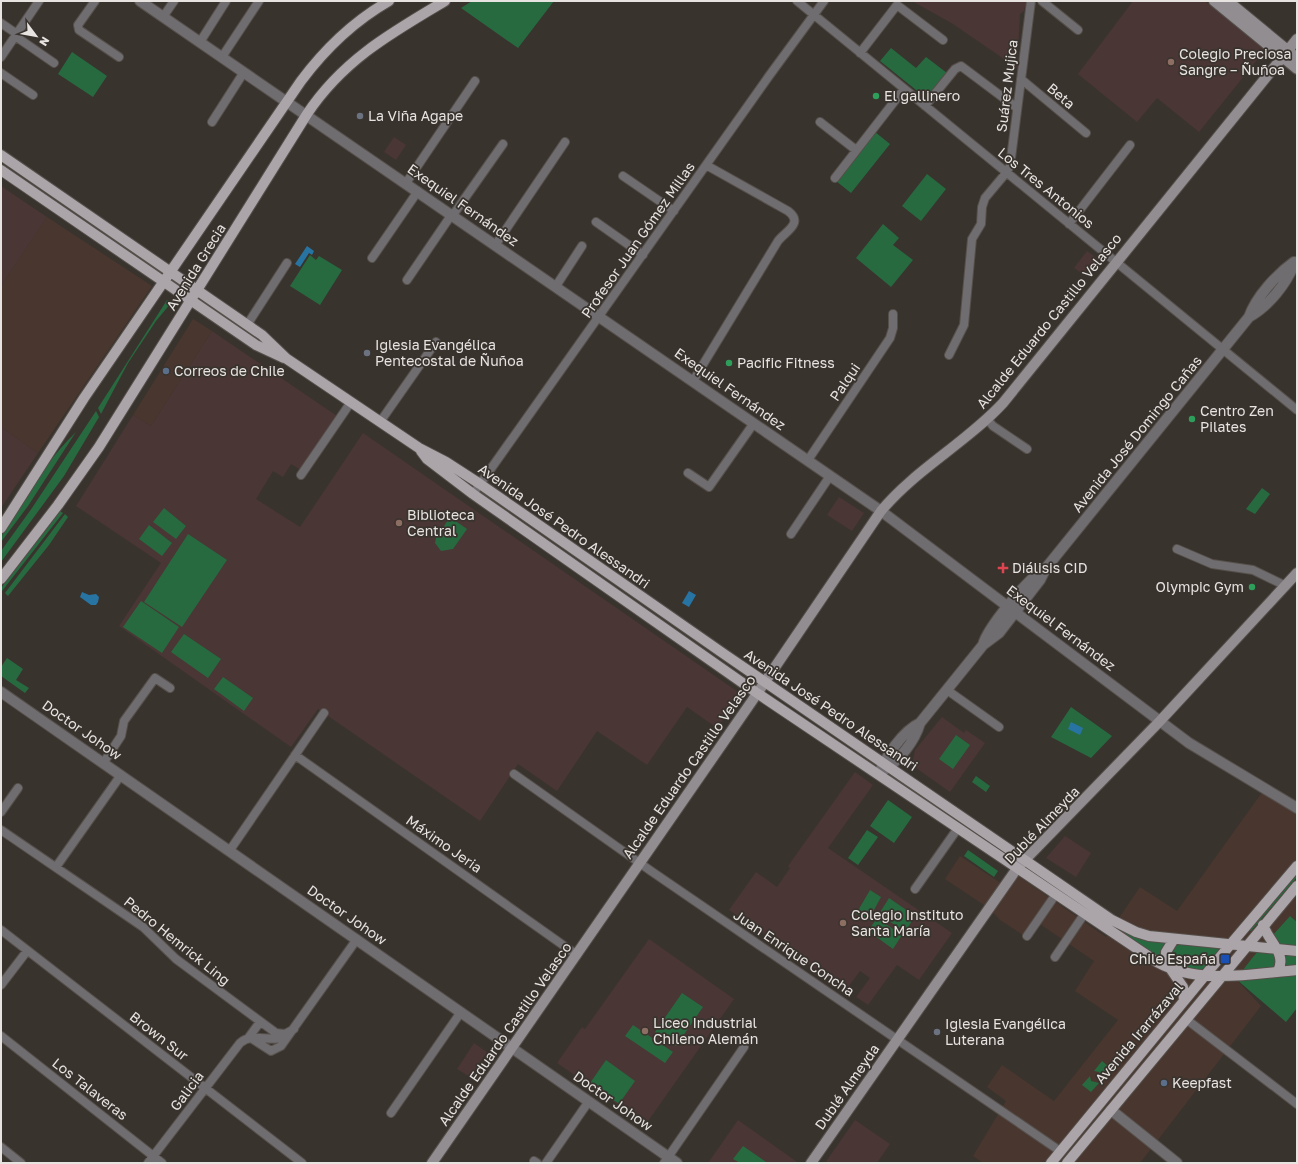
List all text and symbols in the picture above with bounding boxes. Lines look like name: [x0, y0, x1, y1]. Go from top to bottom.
north arrow: [16, 16, 56, 56]
text: N: [37, 35, 53, 49]
street label: Suárez Mujica: [992, 39, 1021, 133]
place label: Colegio Preciosa Sangre – Ñuñoa: [1179, 45, 1291, 78]
marker: Colegio Preciosa Sangre – Ñuñoa: [1166, 57, 1176, 67]
street label: Beta: [1044, 79, 1079, 112]
place label: El gallinero: [884, 87, 960, 104]
marker: El gallinero: [871, 91, 881, 101]
place label: La Viña Agape: [368, 107, 463, 124]
marker: La Viña Agape: [355, 111, 365, 121]
street label: Los Tres Antonios: [995, 144, 1098, 232]
street label: Profesor Juan Gómez Millas: [577, 158, 698, 321]
street label: Exequiel Fernández: [404, 160, 522, 249]
street label: Avenida Grecia: [162, 220, 229, 313]
street label: Alcalde Eduardo Castillo Velasco: [973, 230, 1125, 412]
place label: Iglesia Evangélica Pentecostal de Ñuñoa: [375, 336, 524, 369]
street label: Exequiel Fernández: [671, 344, 789, 433]
marker: Iglesia Evangélica Pentecostal de Ñuñoa: [362, 348, 372, 358]
street label: Avenida José Domingo Cañas: [1068, 352, 1205, 515]
place label: Pacific Fitness: [737, 354, 835, 371]
marker: Pacific Fitness: [724, 358, 734, 368]
street label: Palqui: [826, 360, 863, 404]
place label: Correos de Chile: [174, 362, 285, 379]
marker: Correos de Chile: [161, 366, 171, 376]
place label: Centro Zen Pilates: [1200, 402, 1274, 435]
marker: Centro Zen Pilates: [1187, 414, 1197, 424]
street label: Avenida José Pedro Alessandri: [475, 460, 653, 592]
place label: Biblioteca Central: [407, 506, 475, 539]
marker: Biblioteca Central: [394, 518, 404, 528]
place label: Diálisis CID: [1012, 559, 1088, 576]
marker: Diálisis CID: [997, 562, 1009, 574]
place label: Olympic Gym: [1156, 578, 1244, 595]
street label: Exequiel Fernández: [1004, 581, 1119, 674]
marker: Olympic Gym: [1247, 582, 1257, 592]
street label: Avenida José Pedro Alessandri: [741, 645, 921, 774]
street label: Alcalde Eduardo Castillo Velasco: [618, 672, 759, 862]
street label: Doctor Johow: [39, 696, 125, 763]
street label: Dublé Almeyda: [1001, 783, 1083, 867]
street label: Máximo Jeria: [403, 811, 485, 876]
street label: Doctor Johow: [304, 881, 390, 948]
street label: Pedro Hemrick Ling: [121, 893, 234, 989]
street label: Juan Enrique Concha: [731, 906, 858, 999]
place label: Colegio Instituto Santa María: [851, 906, 964, 939]
marker: Colegio Instituto Santa María: [838, 918, 848, 928]
street label: Alcalde Eduardo Castillo Velasco: [434, 939, 575, 1129]
place label: Chile España: [1129, 950, 1216, 967]
marker: Chile España: [1219, 953, 1231, 965]
street label: Avenida Irarrázaval: [1091, 978, 1186, 1087]
street label: Brown Sur: [127, 1008, 192, 1064]
place label: Liceo Industrial Chileno Alemán: [653, 1014, 758, 1047]
place label: Iglesia Evangélica Luterana: [945, 1015, 1066, 1048]
marker: Liceo Industrial Chileno Alemán: [640, 1026, 650, 1036]
marker: Iglesia Evangélica Luterana: [932, 1027, 942, 1037]
street label: Dublé Almeyda: [811, 1041, 882, 1133]
street label: Los Talaveras: [49, 1054, 131, 1123]
street label: Galicia: [166, 1067, 207, 1114]
street label: Doctor Johow: [570, 1067, 656, 1134]
place label: Keepfast: [1172, 1074, 1232, 1091]
marker: Keepfast: [1159, 1078, 1169, 1088]

